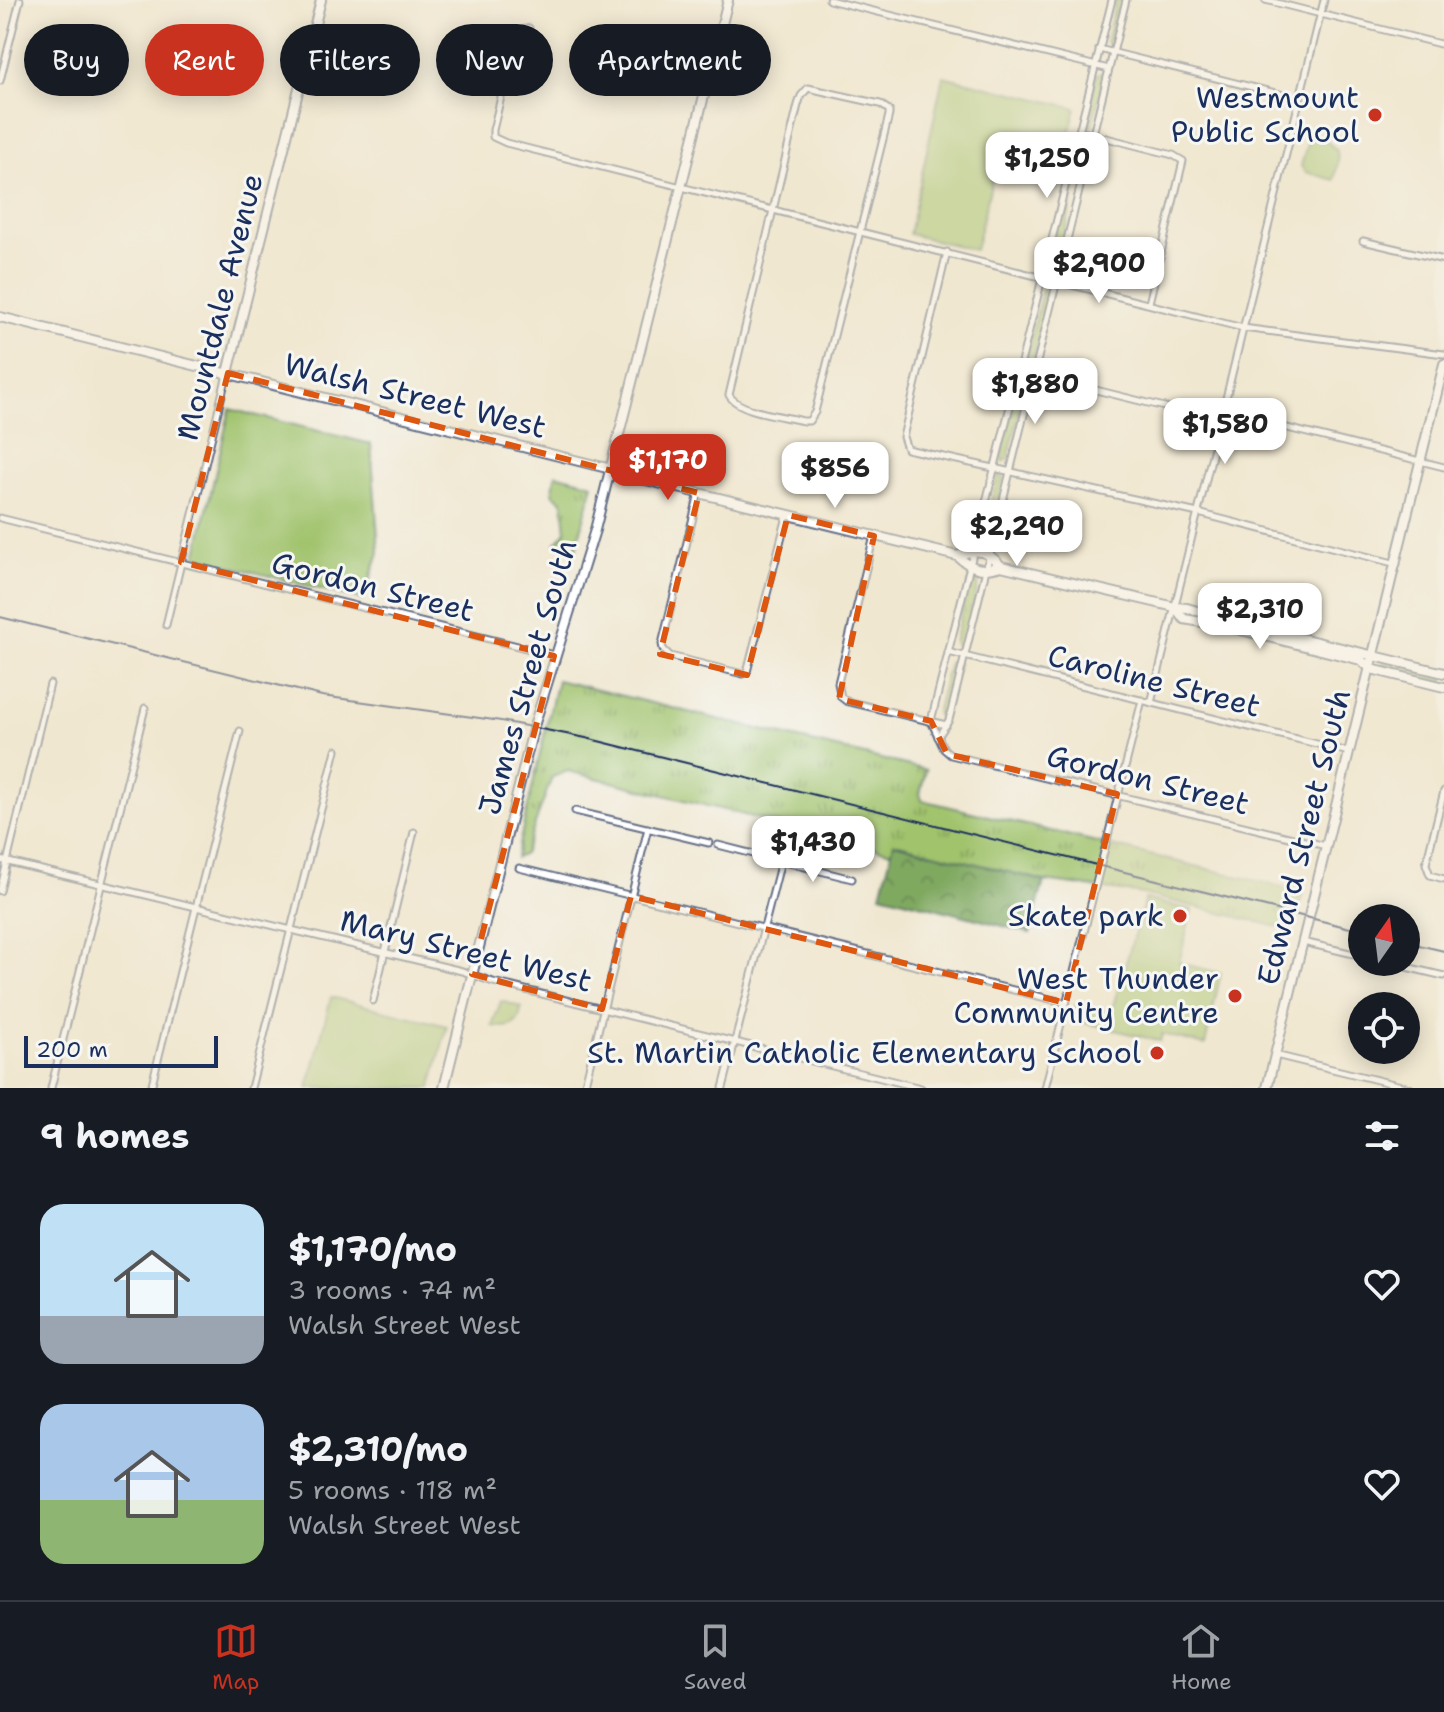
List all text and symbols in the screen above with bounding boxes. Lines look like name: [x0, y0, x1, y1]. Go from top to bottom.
chip: Buy: [24, 24, 129, 96]
chip: Rent: [145, 24, 264, 96]
chip: Filters: [280, 24, 420, 96]
chip: New: [436, 24, 553, 96]
chip: Apartment: [569, 24, 771, 96]
place label: Westmount Public School: [1171, 77, 1359, 152]
marker: Westmount Public School: [1366, 106, 1384, 124]
pin: $1,250: [982, 132, 1112, 200]
text: $1,250: [1004, 140, 1090, 175]
street label: Mountdale Avenue: [167, 169, 273, 445]
pin: $2,900: [1034, 237, 1164, 305]
text: $2,900: [1052, 245, 1146, 280]
street label: Walsh Street West: [280, 343, 550, 448]
pin: $1,880: [970, 358, 1100, 426]
text: $1,880: [991, 366, 1079, 401]
pin: $1,580: [1160, 398, 1290, 466]
text: $1,580: [1181, 406, 1269, 441]
pin: $1,170: [603, 434, 733, 502]
text: $1,170: [628, 442, 708, 477]
pin: $856: [788, 442, 882, 510]
text: $856: [800, 450, 870, 485]
pin: $2,290: [952, 500, 1082, 568]
text: $2,290: [969, 508, 1065, 543]
street label: James Street South: [469, 534, 587, 820]
street label: Gordon Street: [268, 542, 479, 631]
pin: $2,310: [1195, 583, 1325, 651]
text: $2,310: [1216, 591, 1304, 626]
street label: Caroline Street: [1044, 634, 1265, 727]
street label: Edward Street South: [1247, 684, 1360, 989]
street label: Gordon Street: [1043, 735, 1254, 824]
pin: $1,430: [748, 816, 878, 884]
text: $1,430: [770, 824, 856, 859]
place label: Skate park: [1008, 895, 1164, 936]
street label: Mary Street West: [336, 899, 596, 1002]
north arrow: [1348, 904, 1420, 976]
map controls: [1348, 904, 1420, 1064]
marker: Skate park: [1171, 907, 1189, 925]
place label: West Thunder Community Centre: [953, 958, 1219, 1033]
marker: West Thunder Community Centre: [1226, 987, 1244, 1005]
button: locate: [1348, 992, 1420, 1064]
scale bar: [24, 1032, 218, 1068]
place label: St. Martin Catholic Elementary School: [587, 1032, 1141, 1073]
text: 200 m: [36, 1035, 108, 1064]
marker: St. Martin Catholic Elementary School: [1148, 1044, 1166, 1062]
text: 9 homes: [40, 1113, 189, 1159]
icon: filters: [1360, 1114, 1404, 1158]
text: $1,170/mo: [288, 1226, 457, 1272]
icon: home: [104, 1236, 200, 1332]
icon: heart: [1360, 1262, 1404, 1306]
text: 3 rooms · 74 m²: [288, 1272, 496, 1307]
text: Walsh Street West: [288, 1307, 521, 1342]
text: $2,310/mo: [288, 1426, 468, 1472]
icon: home: [104, 1436, 200, 1532]
icon: heart: [1360, 1462, 1404, 1506]
text: 5 rooms · 118 m²: [288, 1472, 497, 1507]
text: Walsh Street West: [288, 1507, 521, 1542]
tab: Map: [212, 1619, 259, 1696]
tab: Saved: [684, 1619, 747, 1696]
tab: Home: [1171, 1619, 1232, 1696]

